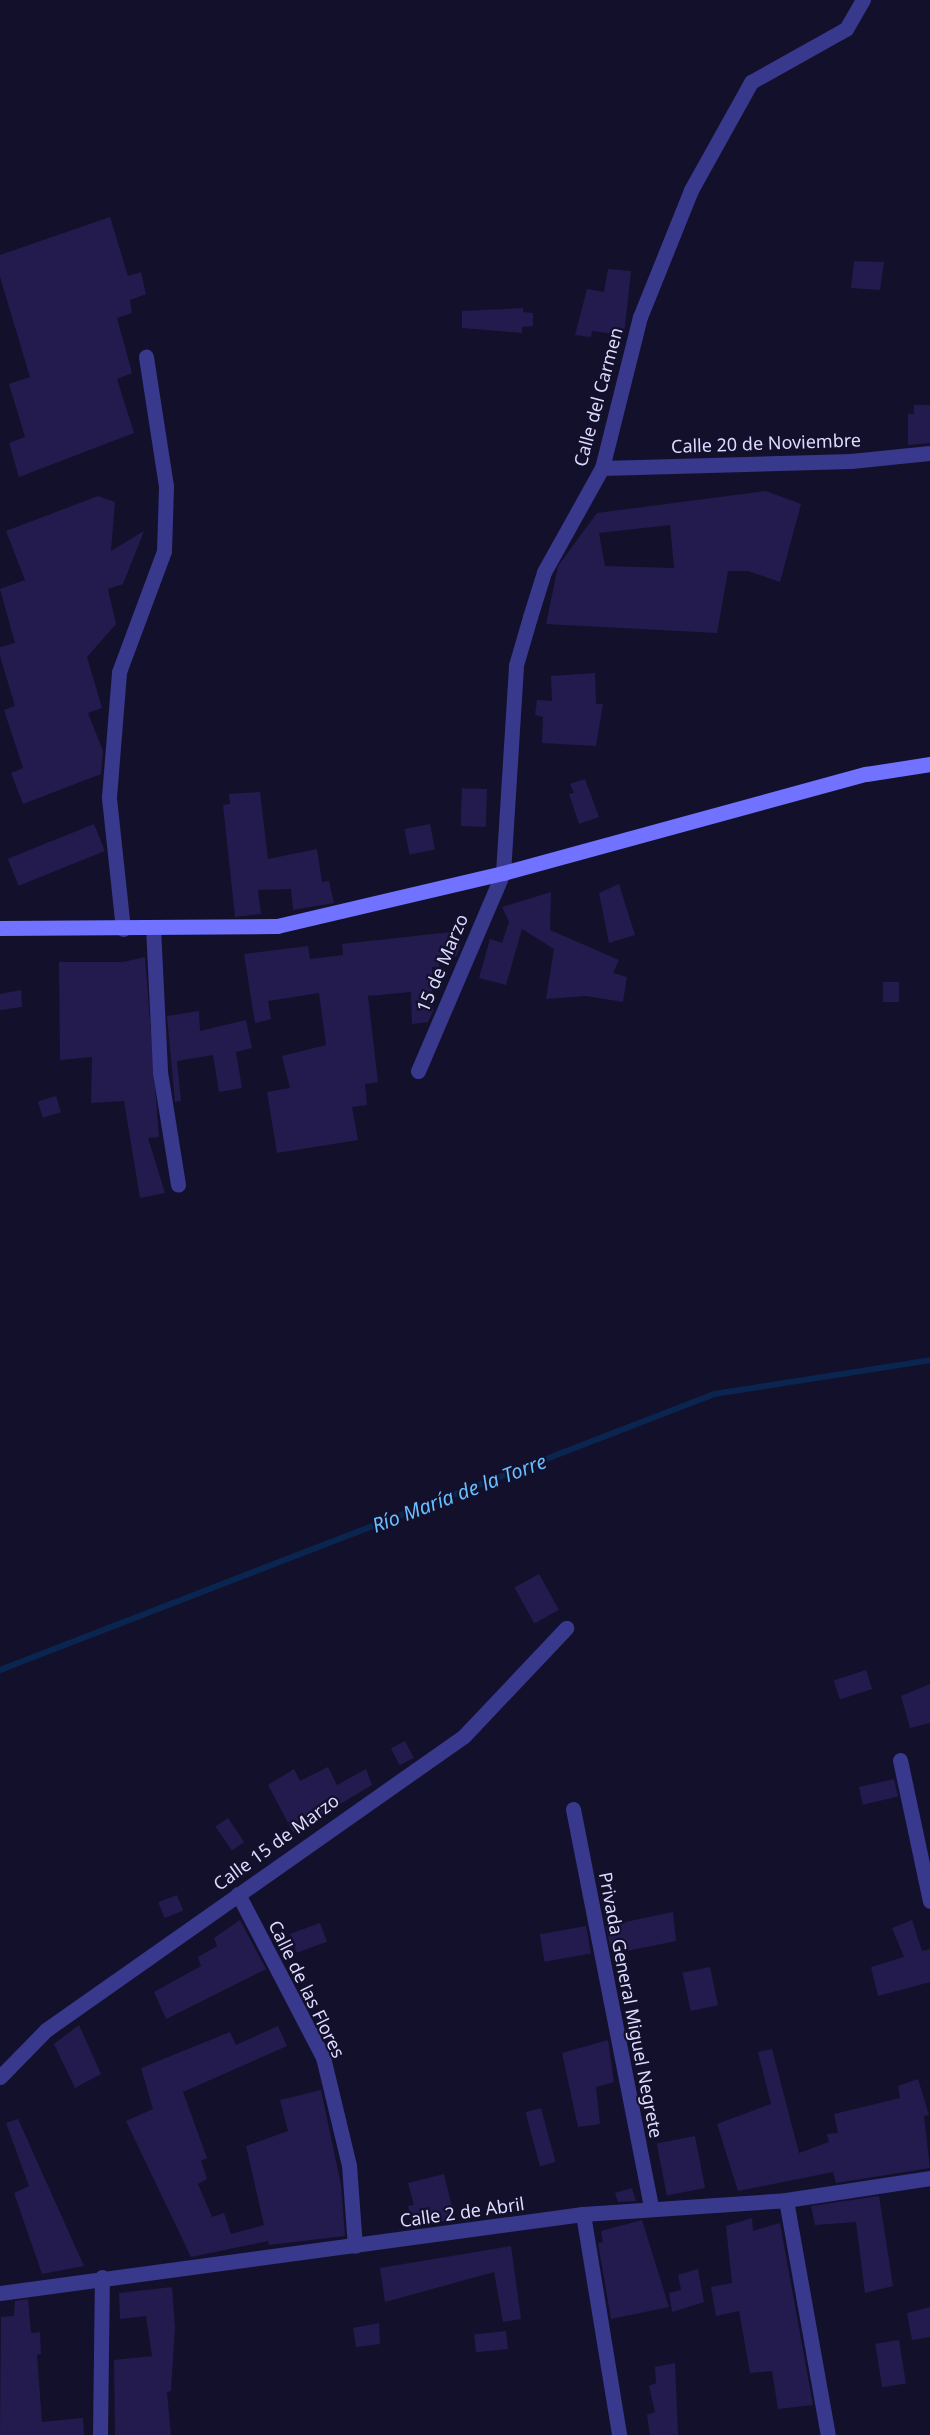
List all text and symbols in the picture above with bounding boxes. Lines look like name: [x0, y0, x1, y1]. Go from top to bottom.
street label: Calle del Carmen: [569, 325, 627, 469]
street label: Calle 20 de Noviembre: [671, 429, 861, 457]
street label: 15 de Marzo: [412, 911, 472, 1015]
water label: Río María de la Torre: [368, 1449, 550, 1537]
street label: Calle 15 de Marzo: [209, 1789, 343, 1895]
street label: Privada General Miguel Negrete: [595, 1870, 667, 2140]
street label: Calle de las Flores: [264, 1917, 350, 2061]
street label: Calle 2 de Abril: [398, 2193, 526, 2231]

